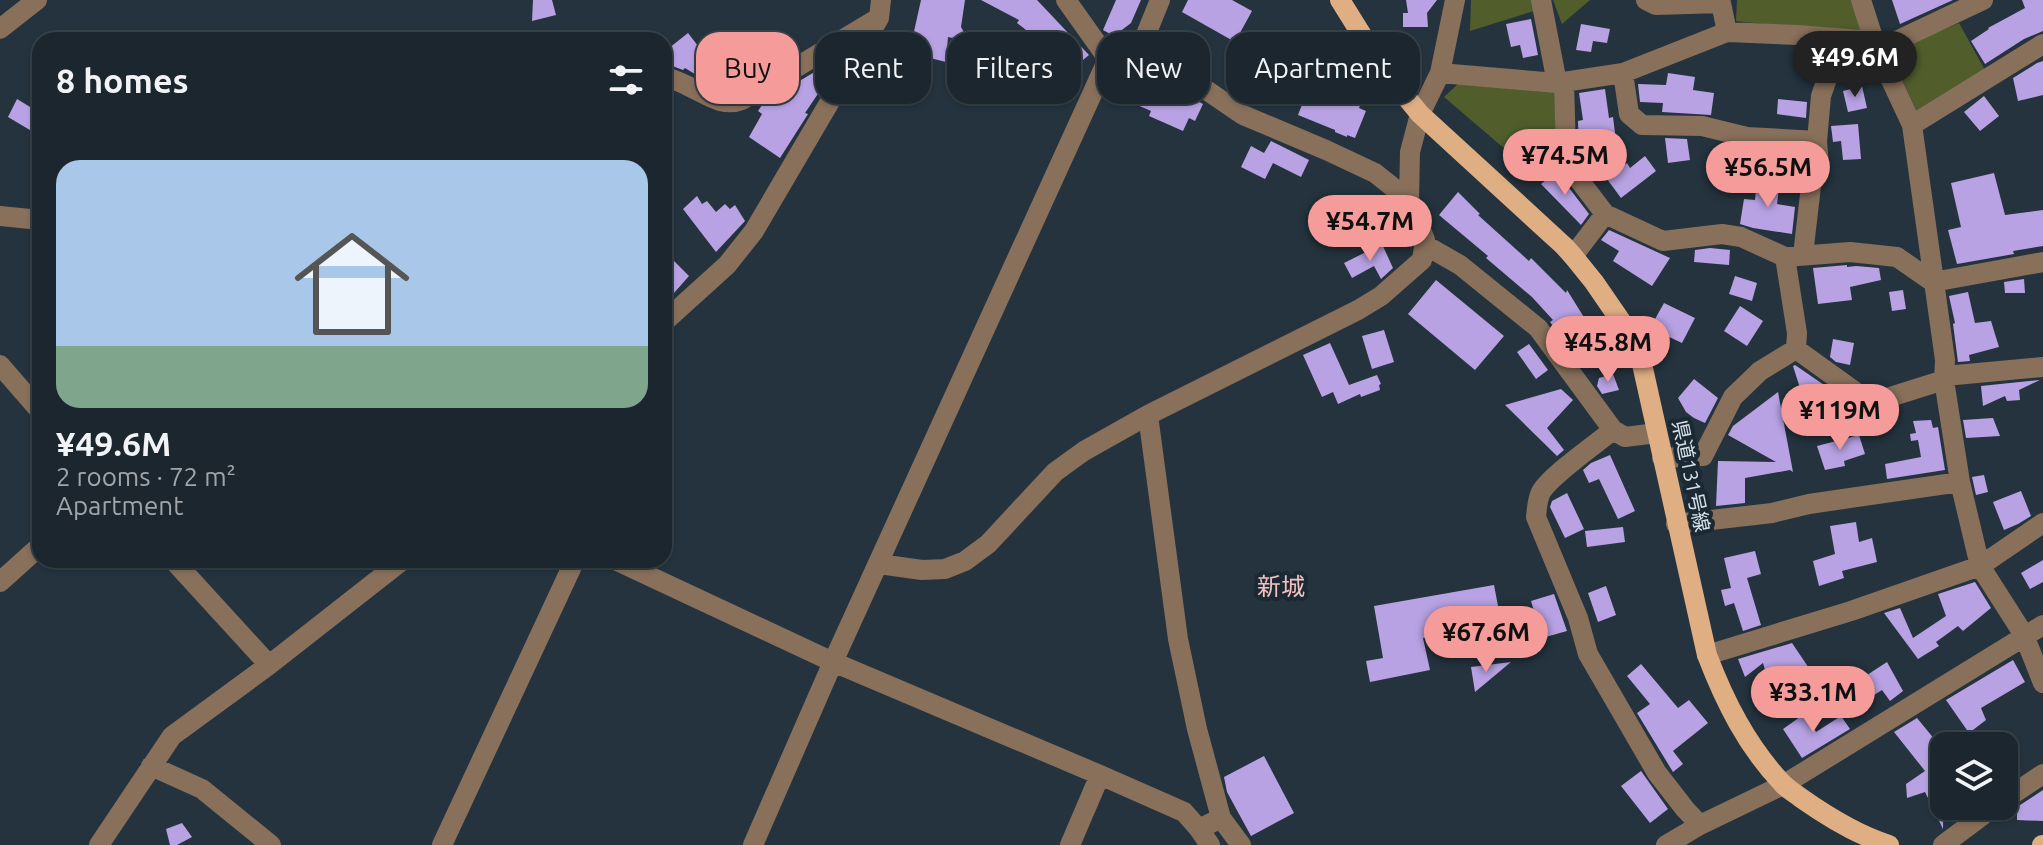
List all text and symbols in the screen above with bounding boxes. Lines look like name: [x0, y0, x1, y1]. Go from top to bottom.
pin: ¥49.6M: [1790, 31, 1920, 99]
chip: Buy: [696, 32, 799, 104]
chip: Rent: [815, 32, 931, 104]
chip: Filters: [947, 32, 1081, 104]
chip: New: [1097, 32, 1210, 104]
chip: Apartment: [1226, 32, 1420, 104]
text: ¥49.6M: [1811, 42, 1899, 71]
icon: filters: [604, 58, 648, 102]
text: 8 homes: [56, 61, 189, 99]
pin: ¥74.5M: [1500, 129, 1630, 197]
text: ¥74.5M: [1521, 140, 1609, 169]
pin: ¥56.5M: [1703, 141, 1833, 209]
text: ¥56.5M: [1724, 152, 1812, 181]
pin: ¥54.7M: [1305, 195, 1435, 263]
text: ¥54.7M: [1326, 206, 1414, 235]
icon: home: [280, 212, 424, 356]
pin: ¥45.8M: [1543, 316, 1673, 384]
text: ¥45.8M: [1564, 327, 1652, 356]
pin: ¥119M: [1784, 384, 1896, 452]
text: ¥119M: [1799, 395, 1881, 424]
street label: 県道131号線: [1668, 418, 1715, 534]
text: ¥49.6M: [56, 424, 171, 462]
text: 2 rooms · 72 m²: [56, 462, 236, 491]
text: Apartment: [56, 491, 183, 520]
district label: 新城: [1257, 573, 1305, 600]
pin: ¥67.6M: [1421, 606, 1551, 674]
text: ¥67.6M: [1442, 617, 1530, 646]
pin: ¥33.1M: [1748, 666, 1878, 734]
text: ¥33.1M: [1769, 677, 1857, 706]
map controls: [1930, 732, 2018, 820]
button: layers: [1930, 732, 2018, 820]

